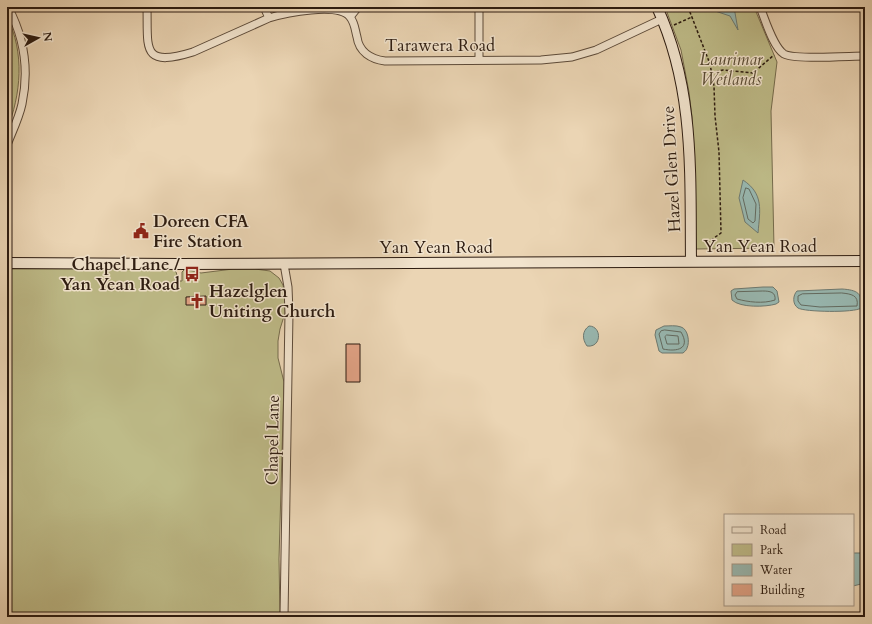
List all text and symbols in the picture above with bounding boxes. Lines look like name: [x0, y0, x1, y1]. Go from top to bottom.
north arrow: [18, 18, 58, 58]
text: N: [39, 31, 56, 43]
street label: Tarawera Road: [385, 34, 495, 57]
park label: Laurimar Wetlands: [699, 48, 763, 91]
street label: Hazel Glen Drive: [657, 105, 686, 233]
place label: Doreen CFA Fire Station: [153, 210, 249, 253]
public building icon: Doreen CFA Fire Station: [132, 222, 150, 240]
street label: Yan Yean Road: [703, 235, 817, 258]
street label: Yan Yean Road: [379, 236, 493, 259]
place label: Chapel Lane / Yan Yean Road: [60, 253, 180, 296]
bus stop icon: Chapel Lane / Yan Yean Road: [183, 265, 201, 283]
place label: Hazelglen Uniting Church: [209, 280, 336, 323]
church icon: Hazelglen Uniting Church: [188, 292, 206, 310]
street label: Chapel Lane: [260, 395, 285, 485]
legend: [724, 514, 854, 606]
text: Road: [760, 522, 787, 538]
text: Park: [760, 542, 784, 558]
text: Water: [759, 562, 793, 578]
text: Building: [760, 582, 805, 598]

